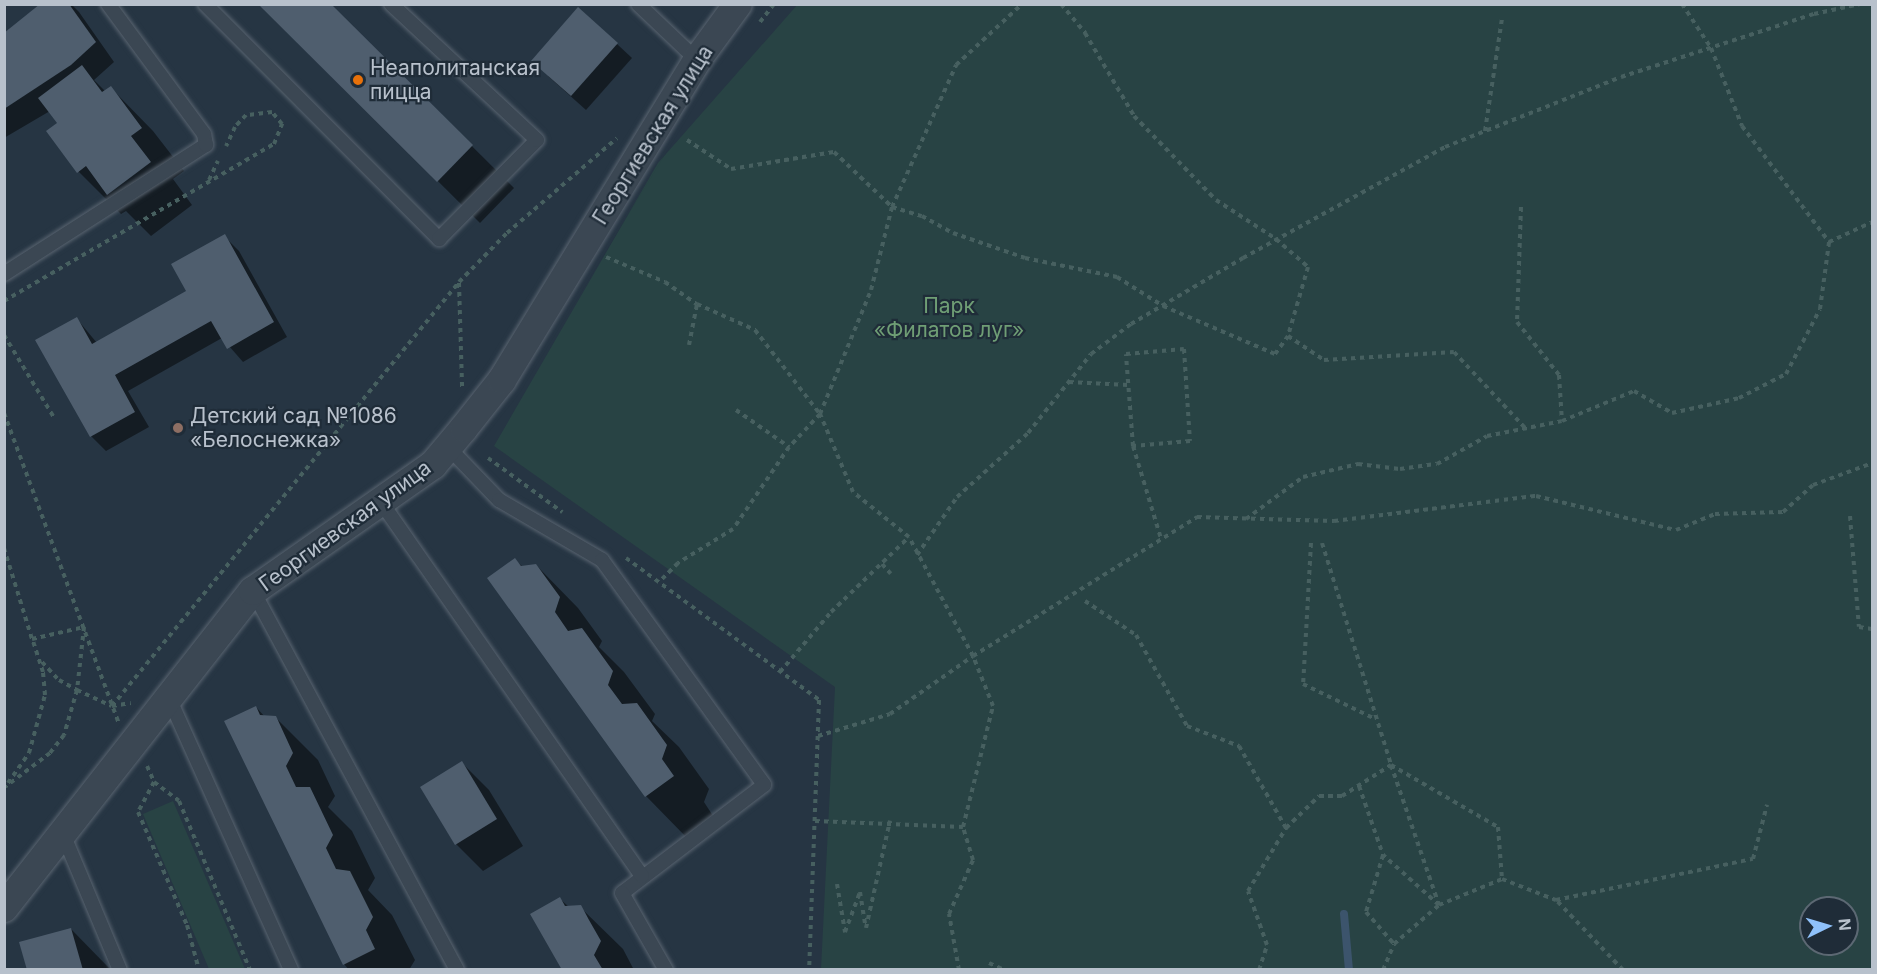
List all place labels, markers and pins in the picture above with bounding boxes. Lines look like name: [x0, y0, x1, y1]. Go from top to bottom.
place label: Неаполитанская пицца: [370, 55, 540, 105]
marker: Неаполитанская пицца: [351, 73, 365, 87]
place label: Детский сад №1086 «Белоснежка»: [190, 403, 397, 453]
marker: Детский сад №1086 «Белоснежка»: [171, 421, 185, 435]

